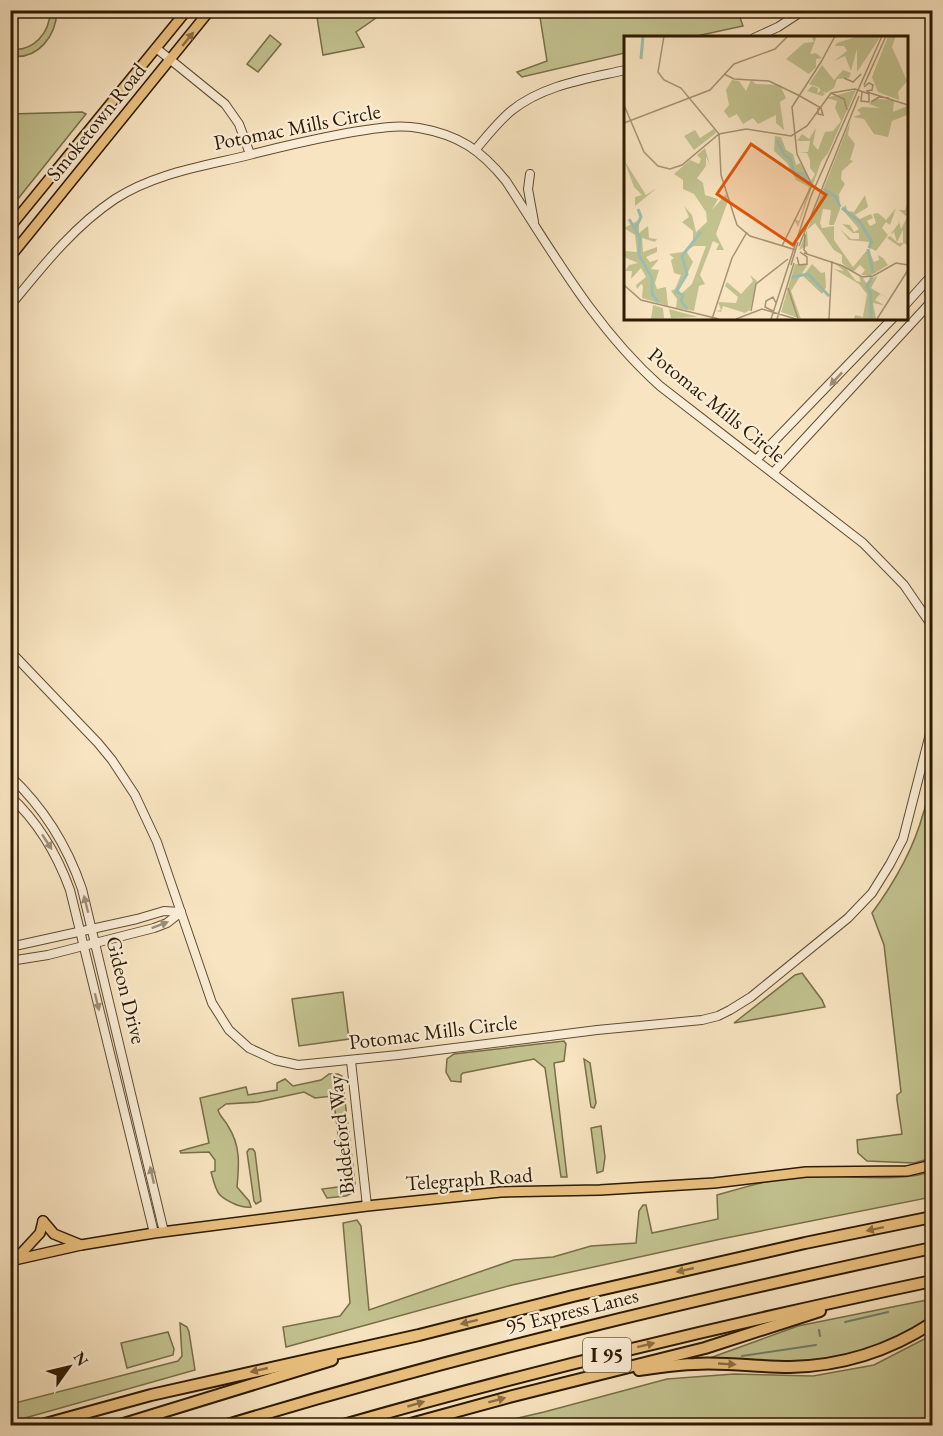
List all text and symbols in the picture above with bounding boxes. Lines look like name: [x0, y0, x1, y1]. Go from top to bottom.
one-way arrow: [181, 31, 194, 47]
inset map: [624, 36, 907, 320]
street label: Smoketown Road: [40, 57, 152, 186]
street label: Potomac Mills Circle: [211, 97, 383, 156]
street label: Potomac Mills Circle: [643, 341, 792, 468]
one-way arrow: [829, 371, 843, 386]
one-way arrow: [41, 833, 53, 849]
one-way arrow: [81, 894, 91, 913]
one-way arrow: [152, 919, 170, 929]
street label: Gideon Drive: [100, 933, 153, 1046]
one-way arrow: [93, 993, 103, 1012]
street label: Potomac Mills Circle: [347, 1008, 519, 1055]
street label: Biddeford Way: [321, 1073, 360, 1196]
street label: Telegraph Road: [404, 1161, 534, 1196]
one-way arrow: [146, 1165, 156, 1184]
one-way arrow: [866, 1224, 884, 1234]
one-way arrow: [675, 1266, 694, 1275]
street label: 95 Express Lanes: [503, 1281, 641, 1340]
one-way arrow: [459, 1318, 478, 1328]
north arrow: [39, 1337, 99, 1397]
road number: I 95: [583, 1338, 631, 1372]
one-way arrow: [637, 1340, 655, 1350]
text: N: [69, 1348, 93, 1370]
one-way arrow: [717, 1360, 736, 1369]
one-way arrow: [249, 1366, 268, 1375]
one-way arrow: [488, 1395, 506, 1404]
one-way arrow: [407, 1399, 425, 1408]

